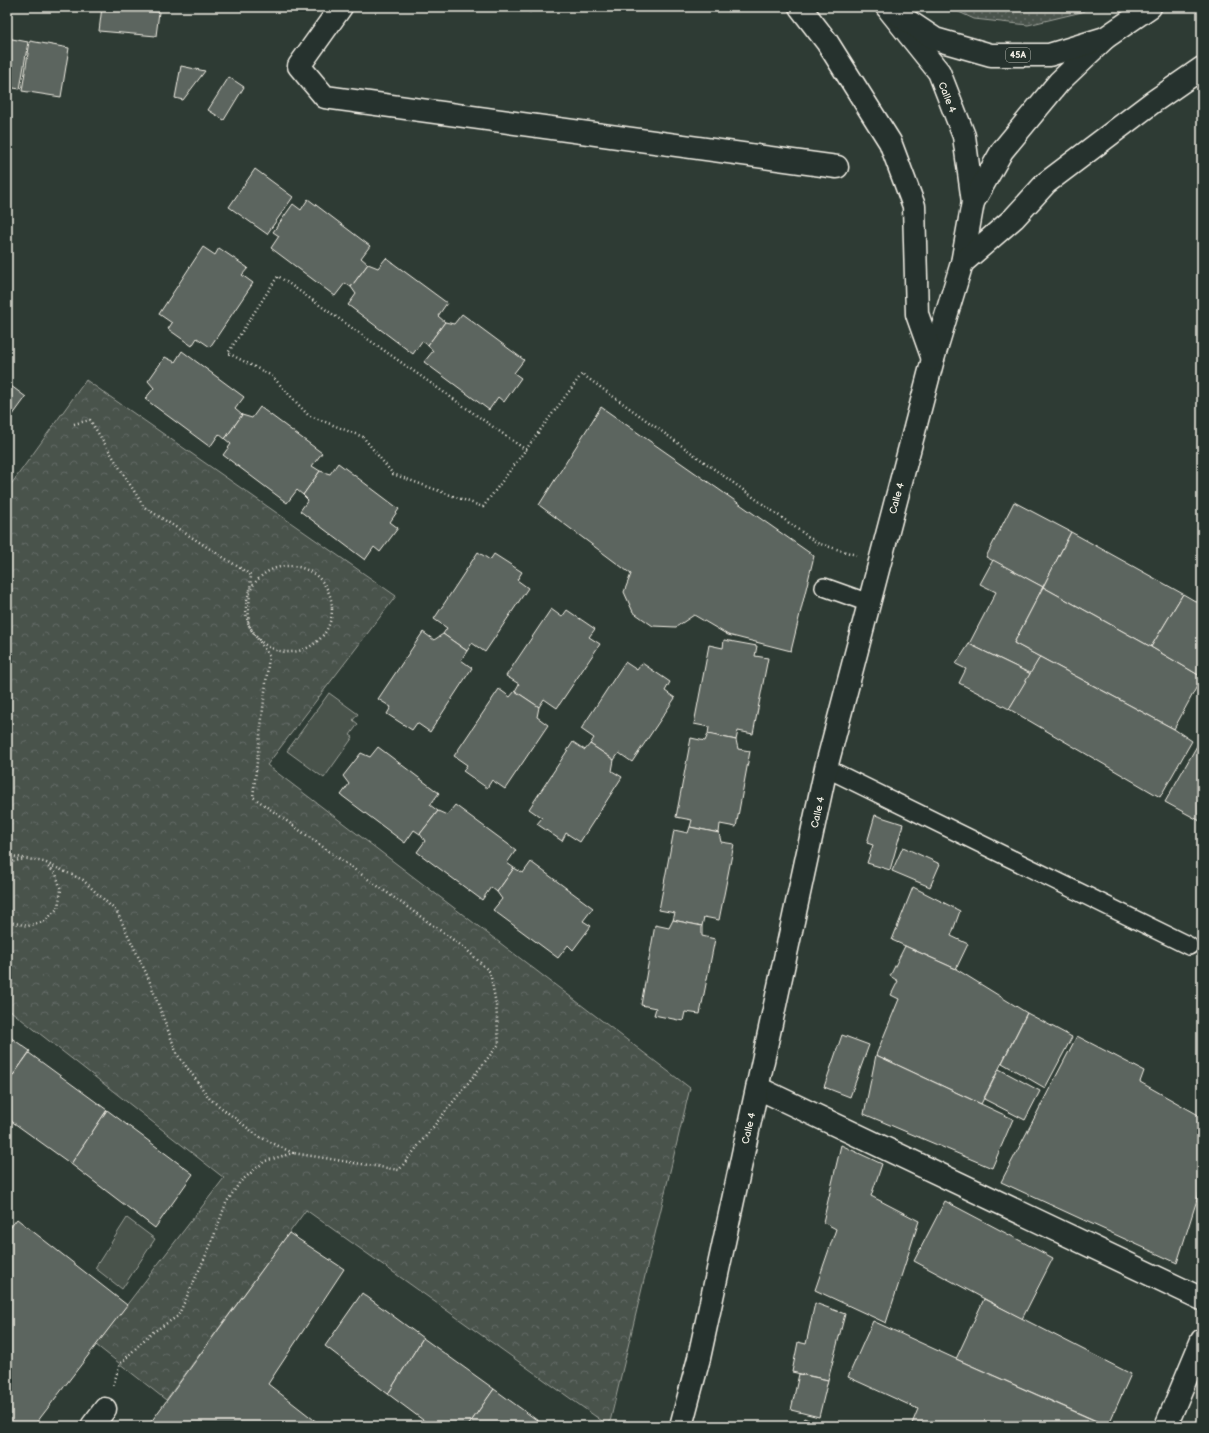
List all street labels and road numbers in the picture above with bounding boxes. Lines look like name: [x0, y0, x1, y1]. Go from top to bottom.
road number: 45A: [1006, 48, 1030, 62]
street label: Calle 4: [936, 80, 959, 114]
street label: Calle 4: [887, 481, 907, 515]
street label: Calle 4: [809, 795, 827, 829]
street label: Calle 4: [740, 1111, 758, 1145]

